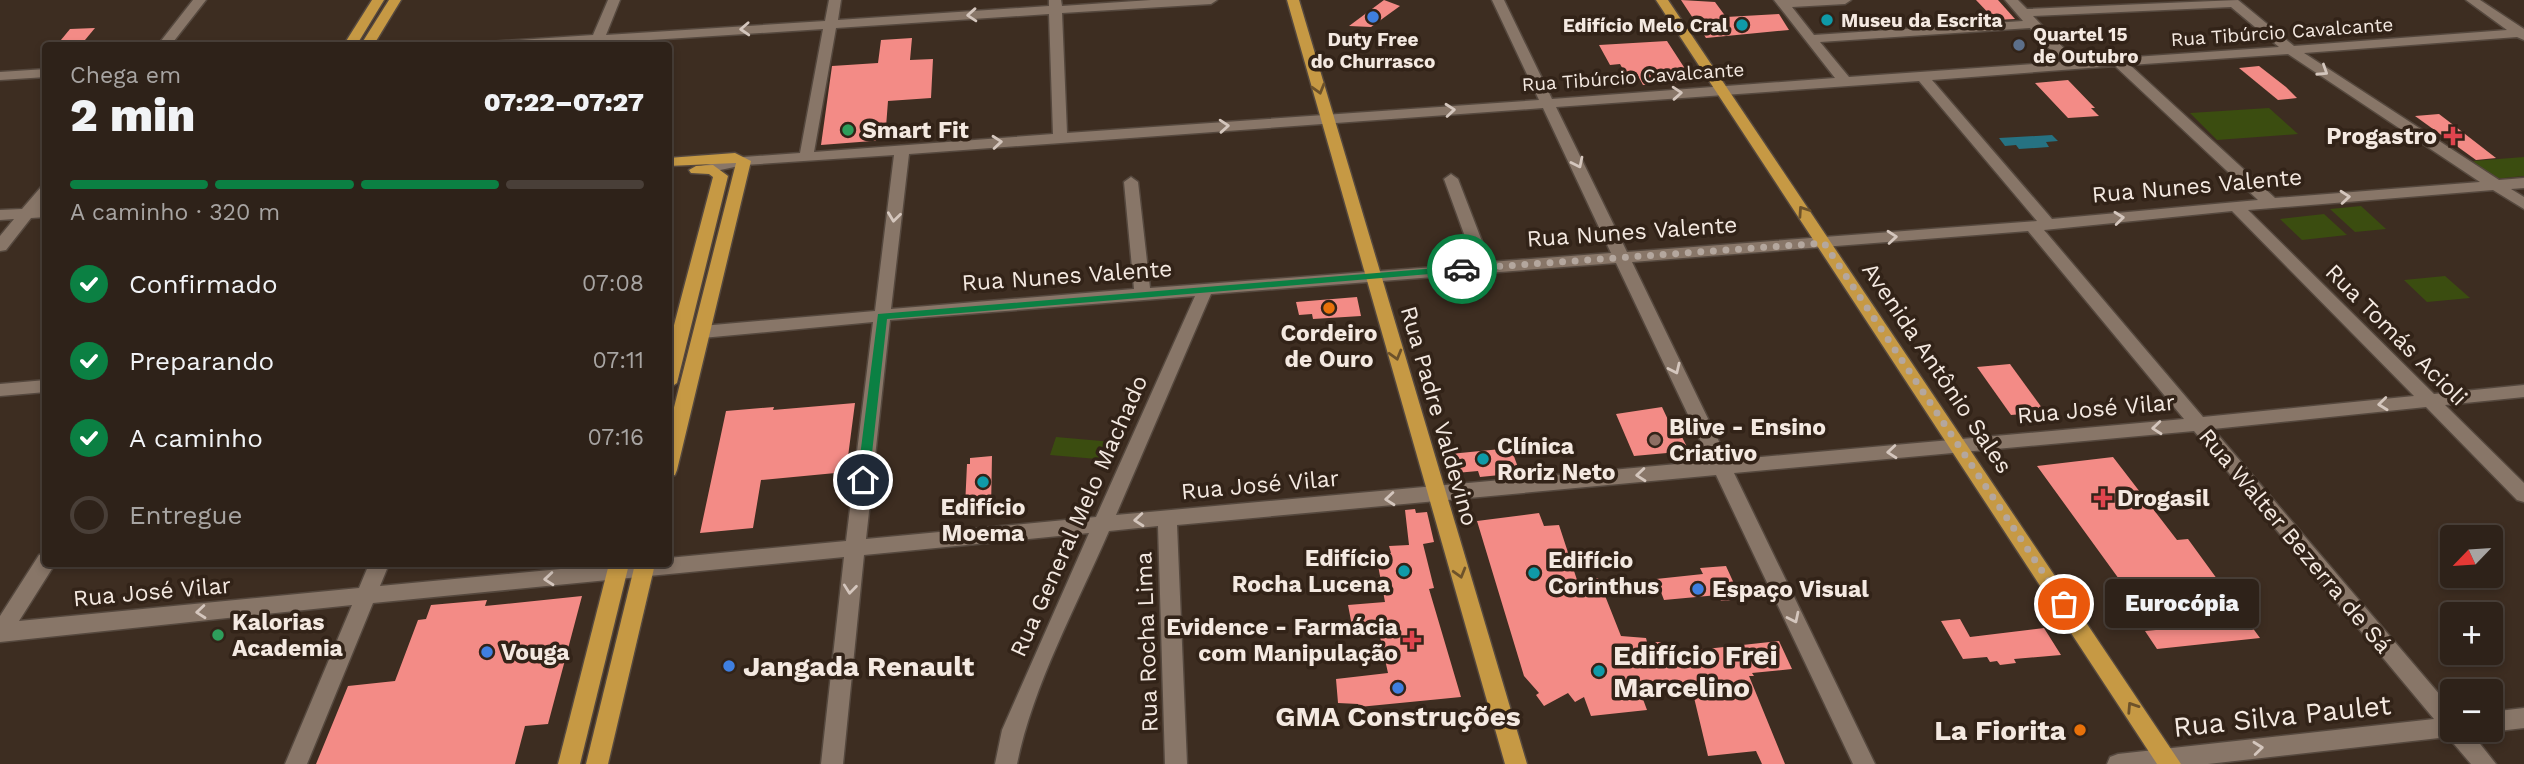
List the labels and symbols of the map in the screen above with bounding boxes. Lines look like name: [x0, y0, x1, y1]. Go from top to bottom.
one-way arrow: [966, 7, 977, 22]
marker: Duty Free do Churrasco: [1365, 9, 1381, 25]
place label: Museu da Escrita: [1841, 9, 2002, 32]
marker: Museu da Escrita: [1819, 12, 1835, 28]
street label: Rua Tibúrcio Cavalcante: [2170, 13, 2394, 51]
place label: Edifício Melo Cral: [1563, 14, 1729, 37]
marker: Edifício Melo Cral: [1734, 17, 1750, 33]
one-way arrow: [739, 22, 750, 37]
place label: Quartel 15 de Outubro: [2033, 23, 2139, 68]
place label: Duty Free do Churrasco: [1311, 28, 1435, 73]
marker: Quartel 15 de Outubro: [2011, 37, 2027, 53]
street label: Rua Tibúrcio Cavalcante: [1521, 58, 1745, 96]
one-way arrow: [2315, 63, 2328, 76]
one-way arrow: [1311, 83, 1326, 95]
one-way arrow: [1672, 86, 1683, 101]
one-way arrow: [1445, 103, 1456, 118]
place label: Smart Fit: [862, 117, 969, 144]
one-way arrow: [1218, 119, 1229, 134]
marker: Smart Fit: [840, 122, 856, 138]
place label: Progastro: [2326, 123, 2437, 150]
marker: Progastro: [2443, 126, 2463, 146]
one-way arrow: [991, 135, 1002, 150]
one-way arrow: [1569, 156, 1583, 168]
street label: Rua Nunes Valente: [2091, 163, 2303, 209]
one-way arrow: [2340, 190, 2351, 205]
one-way arrow: [1799, 206, 1811, 219]
one-way arrow: [2113, 210, 2125, 225]
one-way arrow: [887, 211, 902, 223]
street label: Rua Nunes Valente: [1526, 211, 1738, 253]
one-way arrow: [1887, 230, 1898, 245]
courier: [1427, 234, 1497, 304]
street label: Rua Nunes Valente: [961, 255, 1173, 297]
street label: Avenida Antônio Sales: [1856, 257, 2018, 479]
street label: Rua Tomás Acioli: [2320, 259, 2472, 411]
marker: Cordeiro de Ouro: [1321, 300, 1337, 316]
street label: Rua Padre Valdevino: [1395, 303, 1483, 529]
place label: Cordeiro de Ouro: [1280, 320, 1378, 373]
one-way arrow: [1388, 348, 1402, 360]
one-way arrow: [1667, 362, 1681, 374]
street label: Rua General Melo Machado: [1005, 371, 1153, 661]
street label: Rua José Vilar: [2016, 389, 2176, 429]
one-way arrow: [2377, 397, 2389, 412]
place label: Blive - Ensino Criativo: [1669, 414, 1826, 467]
one-way arrow: [2151, 420, 2162, 435]
street label: Rua Walter Bezerra de Sá: [2193, 423, 2397, 659]
marker: Blive - Ensino Criativo: [1647, 432, 1663, 448]
place label: Clínica Roriz Neto: [1497, 433, 1615, 486]
one-way arrow: [1886, 444, 1897, 459]
pin: [833, 450, 893, 510]
marker: Clínica Roriz Neto: [1475, 451, 1491, 467]
street label: Rua José Vilar: [1180, 465, 1340, 505]
one-way arrow: [1635, 468, 1646, 483]
marker: Edifício Moema: [975, 474, 991, 490]
place label: Drogasil: [2117, 485, 2210, 512]
marker: Drogasil: [2095, 490, 2111, 506]
one-way arrow: [1384, 491, 1395, 506]
place label: Edifício Moema: [940, 494, 1026, 547]
one-way arrow: [1133, 513, 1145, 528]
north arrow: [2440, 525, 2502, 588]
place label: Edifício Rocha Lucena: [1232, 545, 1391, 598]
place label: Edifício Corinthus: [1548, 547, 1659, 600]
street label: Rua Rocha Lima: [1130, 551, 1164, 733]
marker: Edifício Rocha Lucena: [1396, 563, 1412, 579]
marker: Edifício Corinthus: [1526, 565, 1542, 581]
one-way arrow: [1452, 567, 1466, 579]
one-way arrow: [543, 571, 554, 586]
street label: Rua José Vilar: [72, 572, 232, 612]
pin: [2034, 574, 2094, 634]
place label: Espaço Visual: [1712, 576, 1869, 603]
callout: Eurocópia: [2106, 580, 2260, 628]
marker: Espaço Visual: [1690, 581, 1706, 597]
one-way arrow: [843, 583, 858, 595]
one-way arrow: [195, 604, 206, 619]
place label: Kalorias Academia: [232, 609, 344, 662]
one-way arrow: [1786, 611, 1800, 623]
place label: Evidence - Farmácia com Manipulação: [1166, 614, 1399, 667]
marker: Kalorias Academia: [210, 627, 226, 643]
marker: Evidence - Farmácia com Manipulação: [1404, 632, 1420, 648]
place label: Vouga: [501, 639, 570, 666]
place label: Edifício Frei Marcelino: [1613, 639, 1778, 704]
marker: Vouga: [479, 644, 495, 660]
place label: Jangada Renault: [743, 650, 974, 683]
marker: Jangada Renault: [721, 658, 737, 674]
marker: Edifício Frei Marcelino: [1591, 663, 1607, 679]
marker: GMA Construções: [1390, 680, 1406, 696]
street label: Rua Silva Paulet: [2171, 688, 2393, 744]
place label: GMA Construções: [1275, 700, 1521, 733]
one-way arrow: [2128, 702, 2140, 715]
place label: La Fiorita: [1934, 714, 2067, 747]
marker: La Fiorita: [2072, 722, 2088, 738]
one-way arrow: [2252, 741, 2264, 756]

